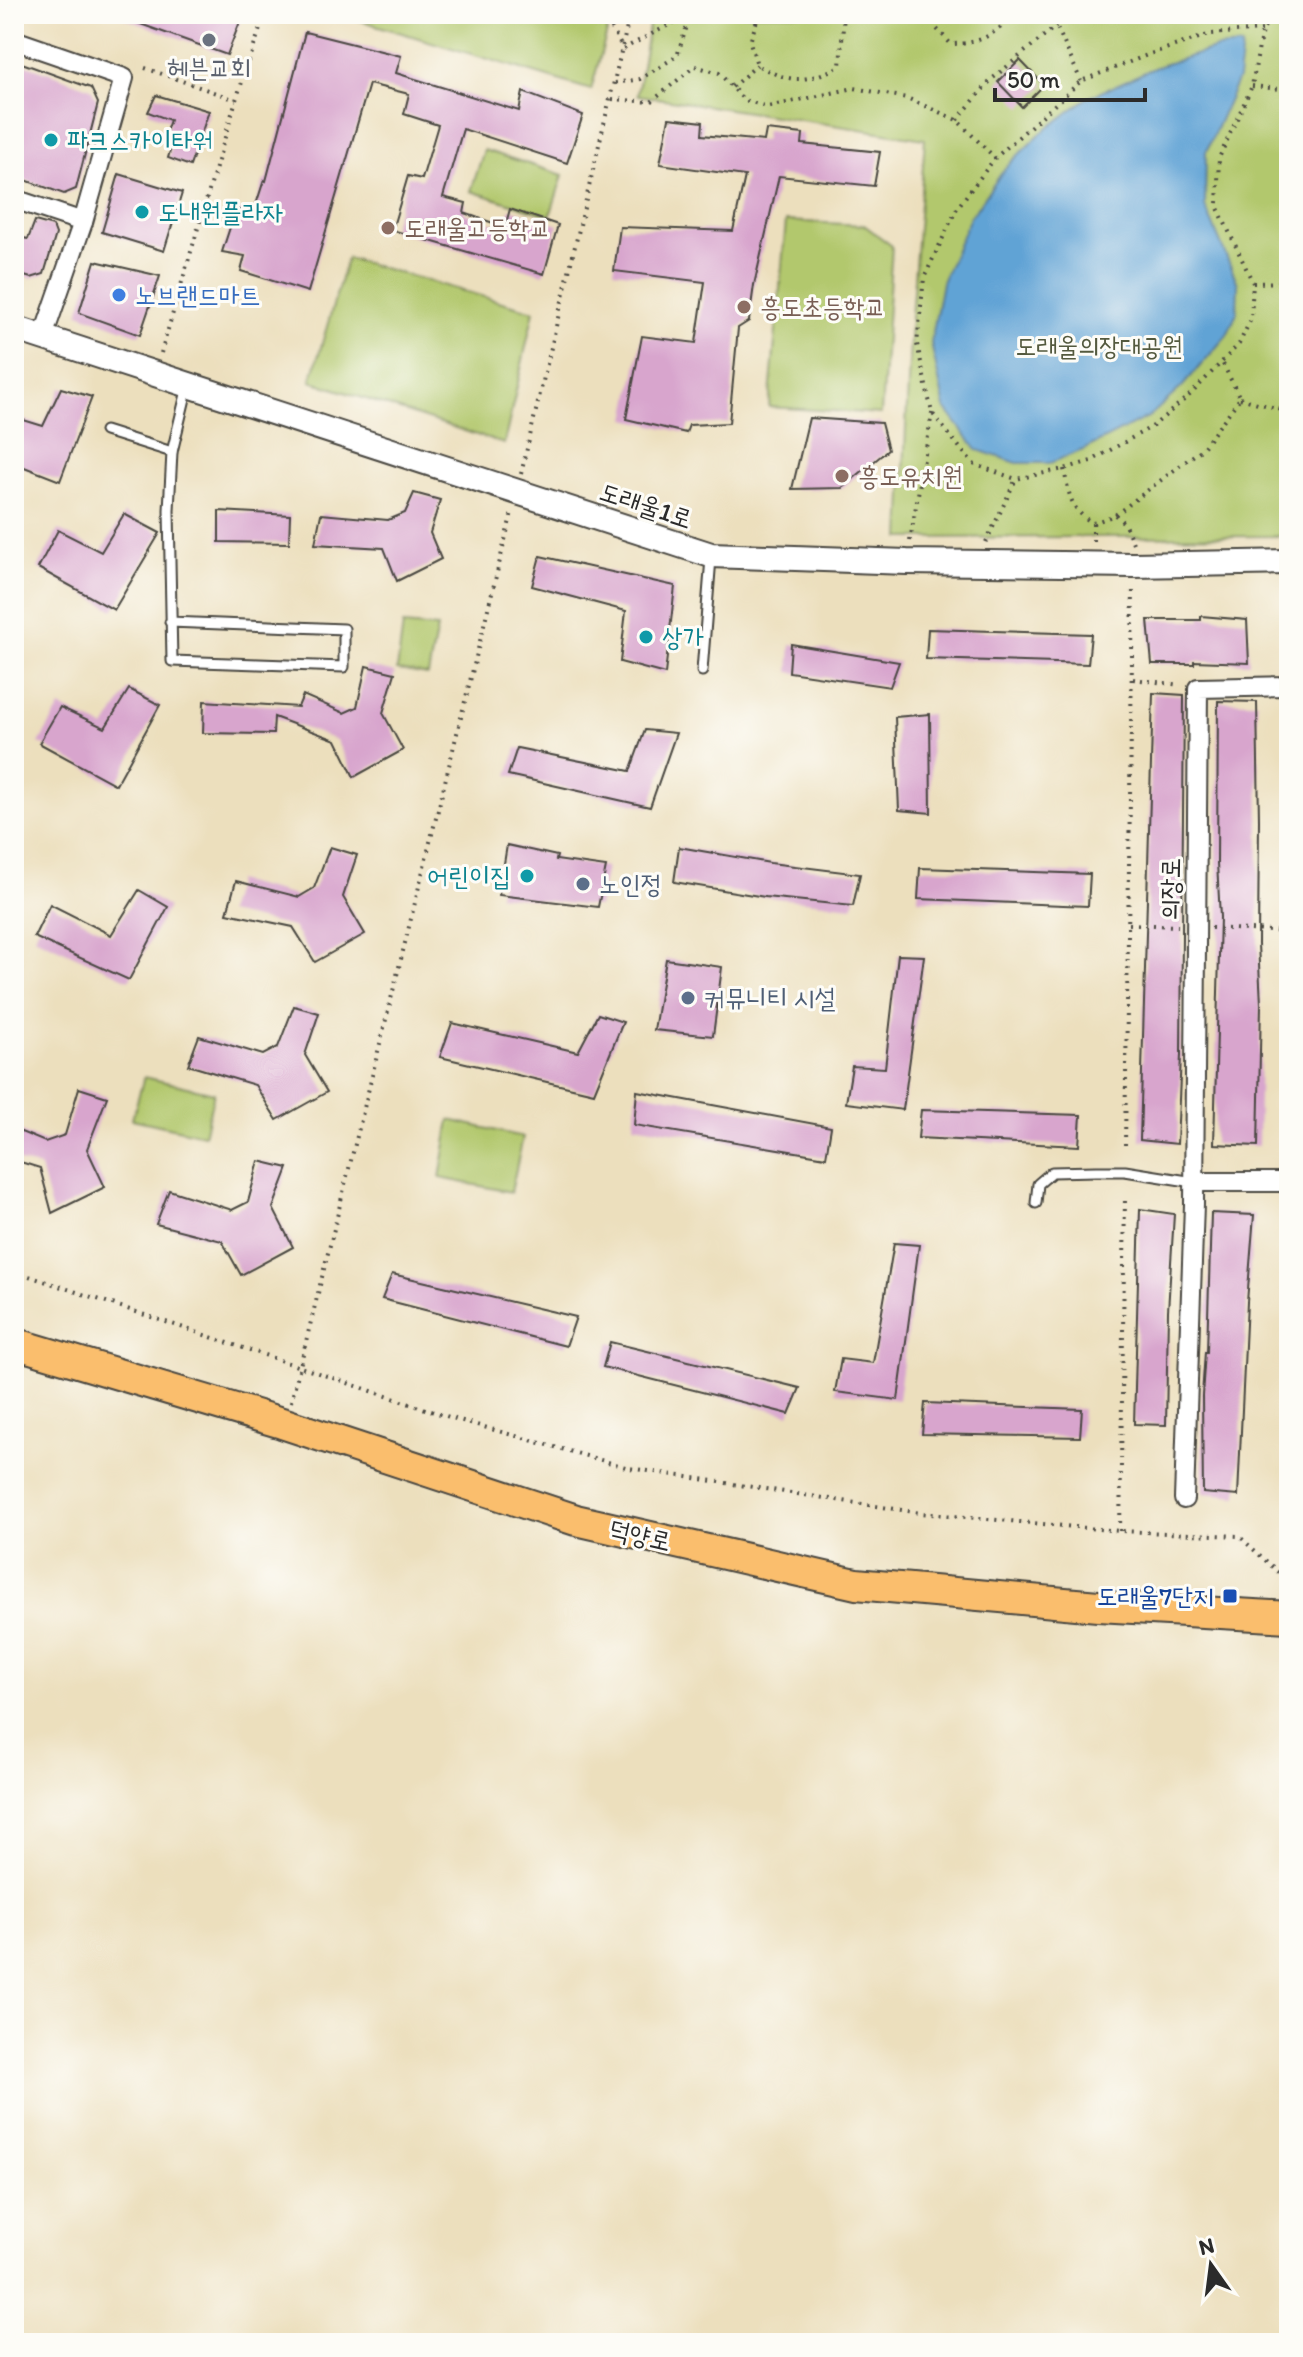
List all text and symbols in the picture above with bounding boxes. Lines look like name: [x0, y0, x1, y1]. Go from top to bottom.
marker: 헤븐교회: [200, 31, 218, 49]
place label: 헤븐교회: [167, 52, 251, 84]
scale bar: [995, 52, 1145, 102]
text: 50 m: [1007, 65, 1060, 94]
place label: 파크스카이타워: [67, 124, 213, 156]
marker: 파크스카이타워: [42, 131, 60, 149]
place label: 도내원플라자: [158, 196, 284, 228]
marker: 도내원플라자: [133, 203, 151, 221]
place label: 도래울고등학교: [404, 212, 550, 244]
marker: 도래울고등학교: [379, 219, 397, 237]
place label: 노브랜드마트: [135, 279, 261, 311]
marker: 노브랜드마트: [110, 286, 128, 304]
place label: 흥도초등학교: [760, 291, 886, 323]
marker: 흥도초등학교: [735, 298, 753, 316]
park label: 도래울의장대공원: [1015, 330, 1183, 362]
place label: 흥도유치원: [858, 460, 963, 492]
marker: 흥도유치원: [833, 467, 851, 485]
street label: 도래울1로: [596, 475, 696, 535]
place label: 상가: [662, 621, 704, 653]
marker: 상가: [637, 628, 655, 646]
street label: 의장로: [1153, 857, 1187, 921]
place label: 어린이집: [427, 860, 511, 892]
marker: 어린이집: [518, 867, 536, 885]
place label: 노인정: [599, 868, 662, 900]
marker: 노인정: [574, 875, 592, 893]
place label: 커뮤니티 시설: [704, 982, 835, 1014]
marker: 커뮤니티 시설: [679, 989, 697, 1007]
street label: 덕양로: [606, 1512, 674, 1558]
place label: 도래울7단지: [1096, 1580, 1214, 1612]
marker: 도래울7단지: [1221, 1587, 1239, 1605]
north arrow: [1171, 2225, 1251, 2305]
text: N: [1196, 2231, 1217, 2261]

